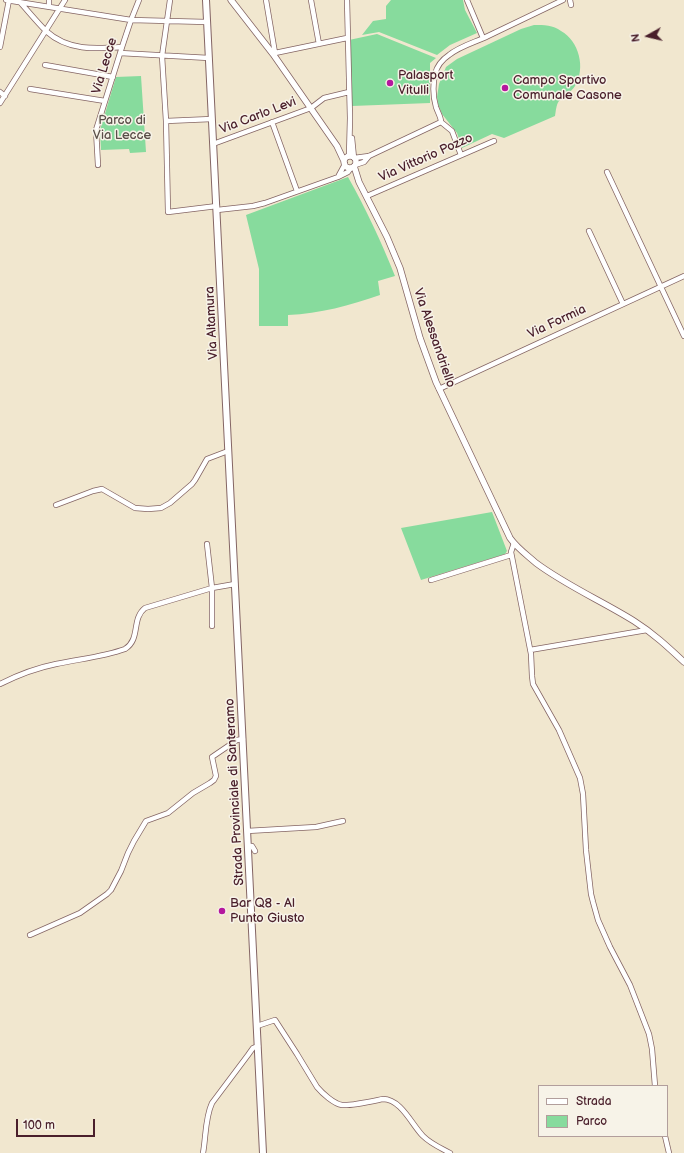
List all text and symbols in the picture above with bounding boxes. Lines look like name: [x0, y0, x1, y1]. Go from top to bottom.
north arrow: [628, 16, 668, 56]
text: N: [629, 33, 643, 43]
street label: Via Lecce: [89, 36, 121, 96]
place label: Palasport Vitulli: [398, 68, 453, 99]
place label: Campo Sportivo Comunale Casone: [513, 73, 622, 104]
marker: Palasport Vitulli: [385, 78, 395, 88]
marker: Campo Sportivo Comunale Casone: [500, 83, 510, 93]
street label: Via Carlo Levi: [217, 94, 299, 138]
park label: Parco di Via Lecce: [93, 113, 151, 144]
street label: Via Vittorio Pozzo: [377, 130, 475, 186]
street label: Via Altamura: [202, 286, 222, 360]
street label: Via Alessandriello: [410, 286, 458, 390]
street label: Via Formia: [525, 302, 589, 342]
street label: Strada Provinciale di Santeramo: [222, 698, 248, 886]
place label: Bar Q8 - Al Punto Giusto: [230, 896, 305, 927]
marker: Bar Q8 - Al Punto Giusto: [217, 906, 227, 916]
legend: [538, 1085, 668, 1137]
text: Strada: [576, 1094, 612, 1109]
scale bar: [18, 1111, 97, 1137]
text: Parco: [576, 1114, 607, 1129]
text: 100 m: [23, 1118, 55, 1133]

